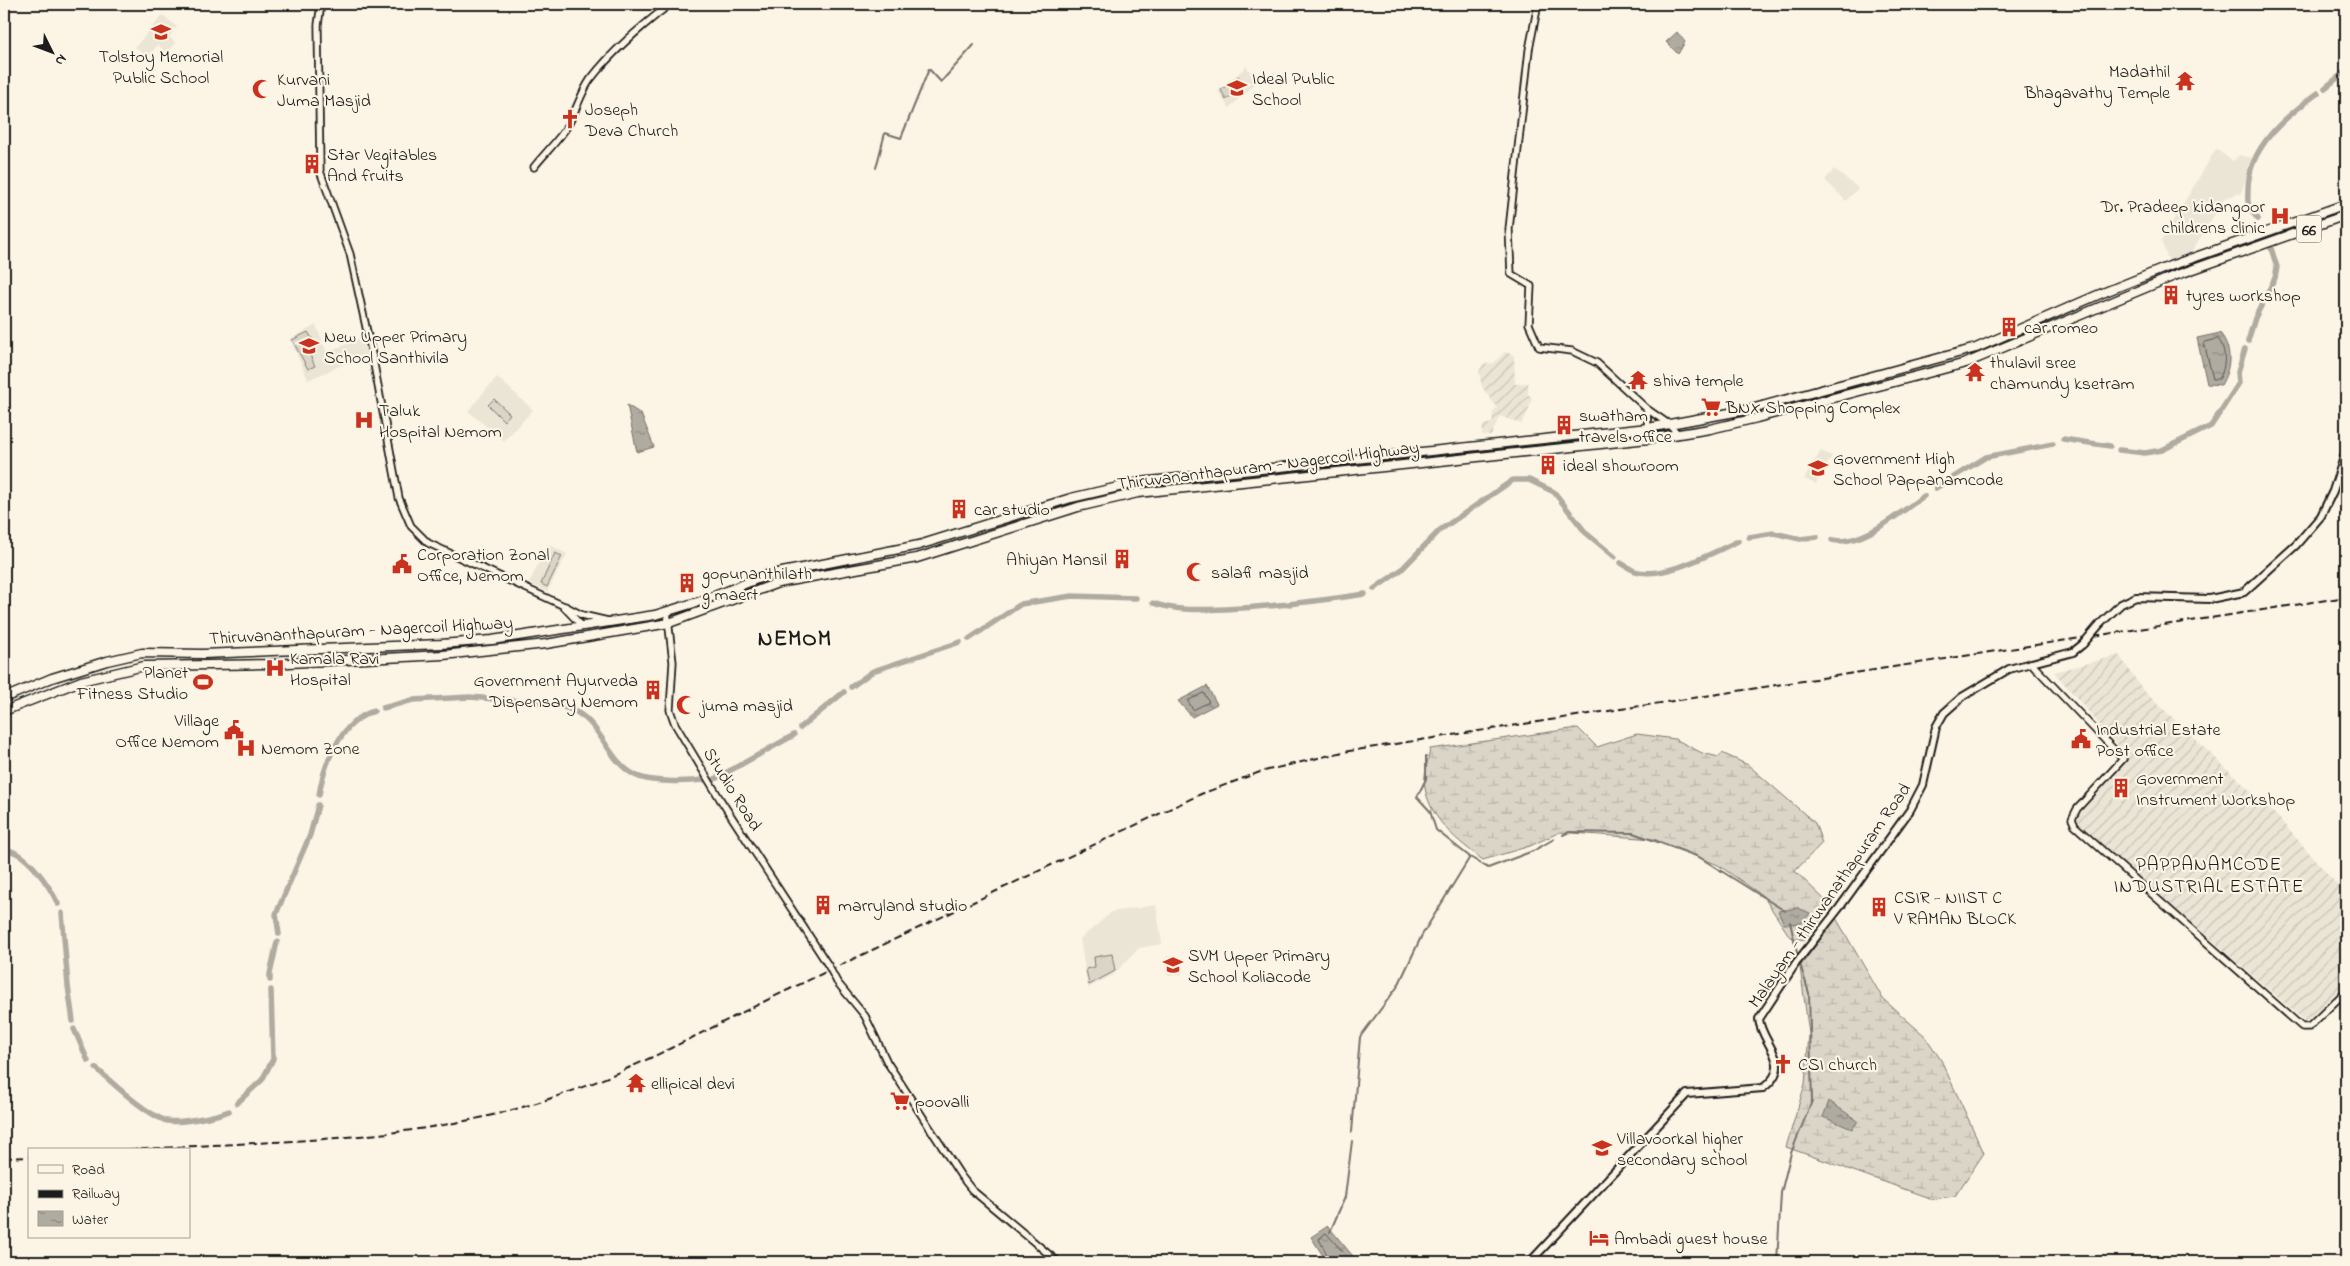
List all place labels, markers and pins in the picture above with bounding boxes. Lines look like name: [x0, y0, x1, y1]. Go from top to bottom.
school or university icon: Tolstoy Memorial Public School: [150, 21, 172, 43]
place label: Tolstoy Memorial Public School: [99, 45, 223, 92]
place label: Madathil Bhagavathy Temple: [2023, 60, 2171, 108]
place label: Ideal Public School: [1252, 67, 1334, 114]
place label: Kurvani Juma Masjid: [277, 68, 371, 115]
temple icon: Madathil Bhagavathy Temple: [2174, 70, 2196, 92]
school or university icon: Ideal Public School: [1226, 77, 1248, 99]
mosque icon: Kurvani Juma Masjid: [251, 78, 273, 100]
place label: Joseph Deva Church: [584, 98, 678, 145]
church icon: Joseph Deva Church: [559, 108, 581, 130]
place label: Star Vegitables And fruits: [327, 143, 437, 190]
building icon: Star Vegitables And fruits: [301, 153, 323, 175]
place label: Dr. Pradeep kidangoor childrens clinic: [2100, 195, 2265, 242]
hospital icon: Dr. Pradeep kidangoor childrens clinic: [2269, 205, 2291, 227]
building icon: tyres workshop: [2160, 284, 2182, 306]
place label: tyres workshop: [2186, 284, 2301, 310]
building icon: car romeo: [1998, 316, 2020, 338]
place label: car romeo: [2024, 316, 2098, 342]
place label: New Upper Primary School Santhivila: [324, 325, 467, 372]
school or university icon: New Upper Primary School Santhivila: [298, 335, 320, 357]
place label: thulavil sree chamundy ksetram: [1990, 351, 2134, 398]
temple icon: thulavil sree chamundy ksetram: [1964, 361, 1986, 383]
temple icon: shiva temple: [1627, 369, 1649, 391]
place label: shiva temple: [1653, 369, 1744, 395]
supermarket icon: BNX Shopping Complex: [1700, 396, 1722, 418]
place label: BNX Shopping Complex: [1725, 396, 1901, 423]
place label: Taluk Hospital Nemom: [379, 399, 502, 446]
place label: swatham travels office: [1579, 404, 1673, 451]
hospital icon: Taluk Hospital Nemom: [353, 409, 375, 431]
building icon: swatham travels office: [1553, 414, 1575, 436]
place label: Government High School Pappanamcode: [1833, 447, 2004, 494]
building icon: ideal showroom: [1537, 454, 1559, 476]
place label: ideal showroom: [1563, 454, 1679, 480]
school or university icon: Government High School Pappanamcode: [1807, 457, 1829, 479]
building icon: car studio: [948, 498, 970, 520]
place label: car studio: [974, 498, 1050, 524]
place label: Corporation Zonal Office, Nemom: [417, 543, 550, 590]
place label: Ahiyan Mansil: [1006, 548, 1107, 574]
building icon: Ahiyan Mansil: [1111, 548, 1133, 570]
public building icon: Corporation Zonal Office, Nemom: [391, 553, 413, 575]
mosque icon: salafi masjid: [1185, 561, 1207, 583]
place label: salafi masjid: [1211, 561, 1309, 587]
place label: gopunanthilath g maert: [701, 562, 812, 610]
building icon: gopunanthilath g maert: [676, 572, 698, 594]
place label: Kamala Ravi Hospital: [290, 647, 379, 694]
hospital icon: Kamala Ravi Hospital: [264, 657, 286, 679]
place label: Planet Fitness Studio: [76, 661, 188, 708]
place label: Government Ayurveda Dispensary Nemom: [474, 669, 638, 716]
sports icon: Planet Fitness Studio: [192, 671, 214, 693]
building icon: Government Ayurveda Dispensary Nemom: [642, 679, 664, 701]
mosque icon: juma masjid: [675, 694, 697, 716]
place label: juma masjid: [699, 694, 793, 720]
place label: Village Office Nemom: [115, 709, 220, 756]
place label: Industrial Estate Post office: [2096, 718, 2222, 765]
public building icon: Village Office Nemom: [223, 719, 245, 741]
public building icon: Industrial Estate Post office: [2070, 728, 2092, 750]
hospital icon: Nemom Zone: [235, 737, 257, 759]
place label: Nemom Zone: [261, 737, 360, 763]
place label: Government Instrument Workshop: [2136, 767, 2295, 814]
building icon: Government Instrument Workshop: [2110, 777, 2132, 799]
place label: CSIR - NIIST C V RAMAN BLOCK: [1893, 886, 2016, 933]
building icon: marryland studio: [812, 894, 834, 916]
place label: marryland studio: [838, 894, 967, 920]
building icon: CSIR - NIIST C V RAMAN BLOCK: [1868, 896, 1890, 918]
place label: SVM Upper Primary School Koliacode: [1188, 944, 1330, 991]
school or university icon: SVM Upper Primary School Koliacode: [1162, 954, 1184, 976]
church icon: CSI church: [1772, 1053, 1794, 1075]
place label: CSI church: [1798, 1053, 1877, 1079]
temple icon: ellipical devi: [625, 1072, 647, 1094]
place label: ellipical devi: [651, 1072, 735, 1098]
supermarket icon: poovalli: [889, 1090, 911, 1112]
place label: poovalli: [915, 1090, 969, 1116]
place label: Villavoorkal higher secondary school: [1616, 1127, 1747, 1174]
school or university icon: Villavoorkal higher secondary school: [1591, 1137, 1613, 1159]
hotel icon: Ambadi guest house: [1588, 1227, 1610, 1249]
place label: Ambadi guest house: [1614, 1227, 1769, 1254]

